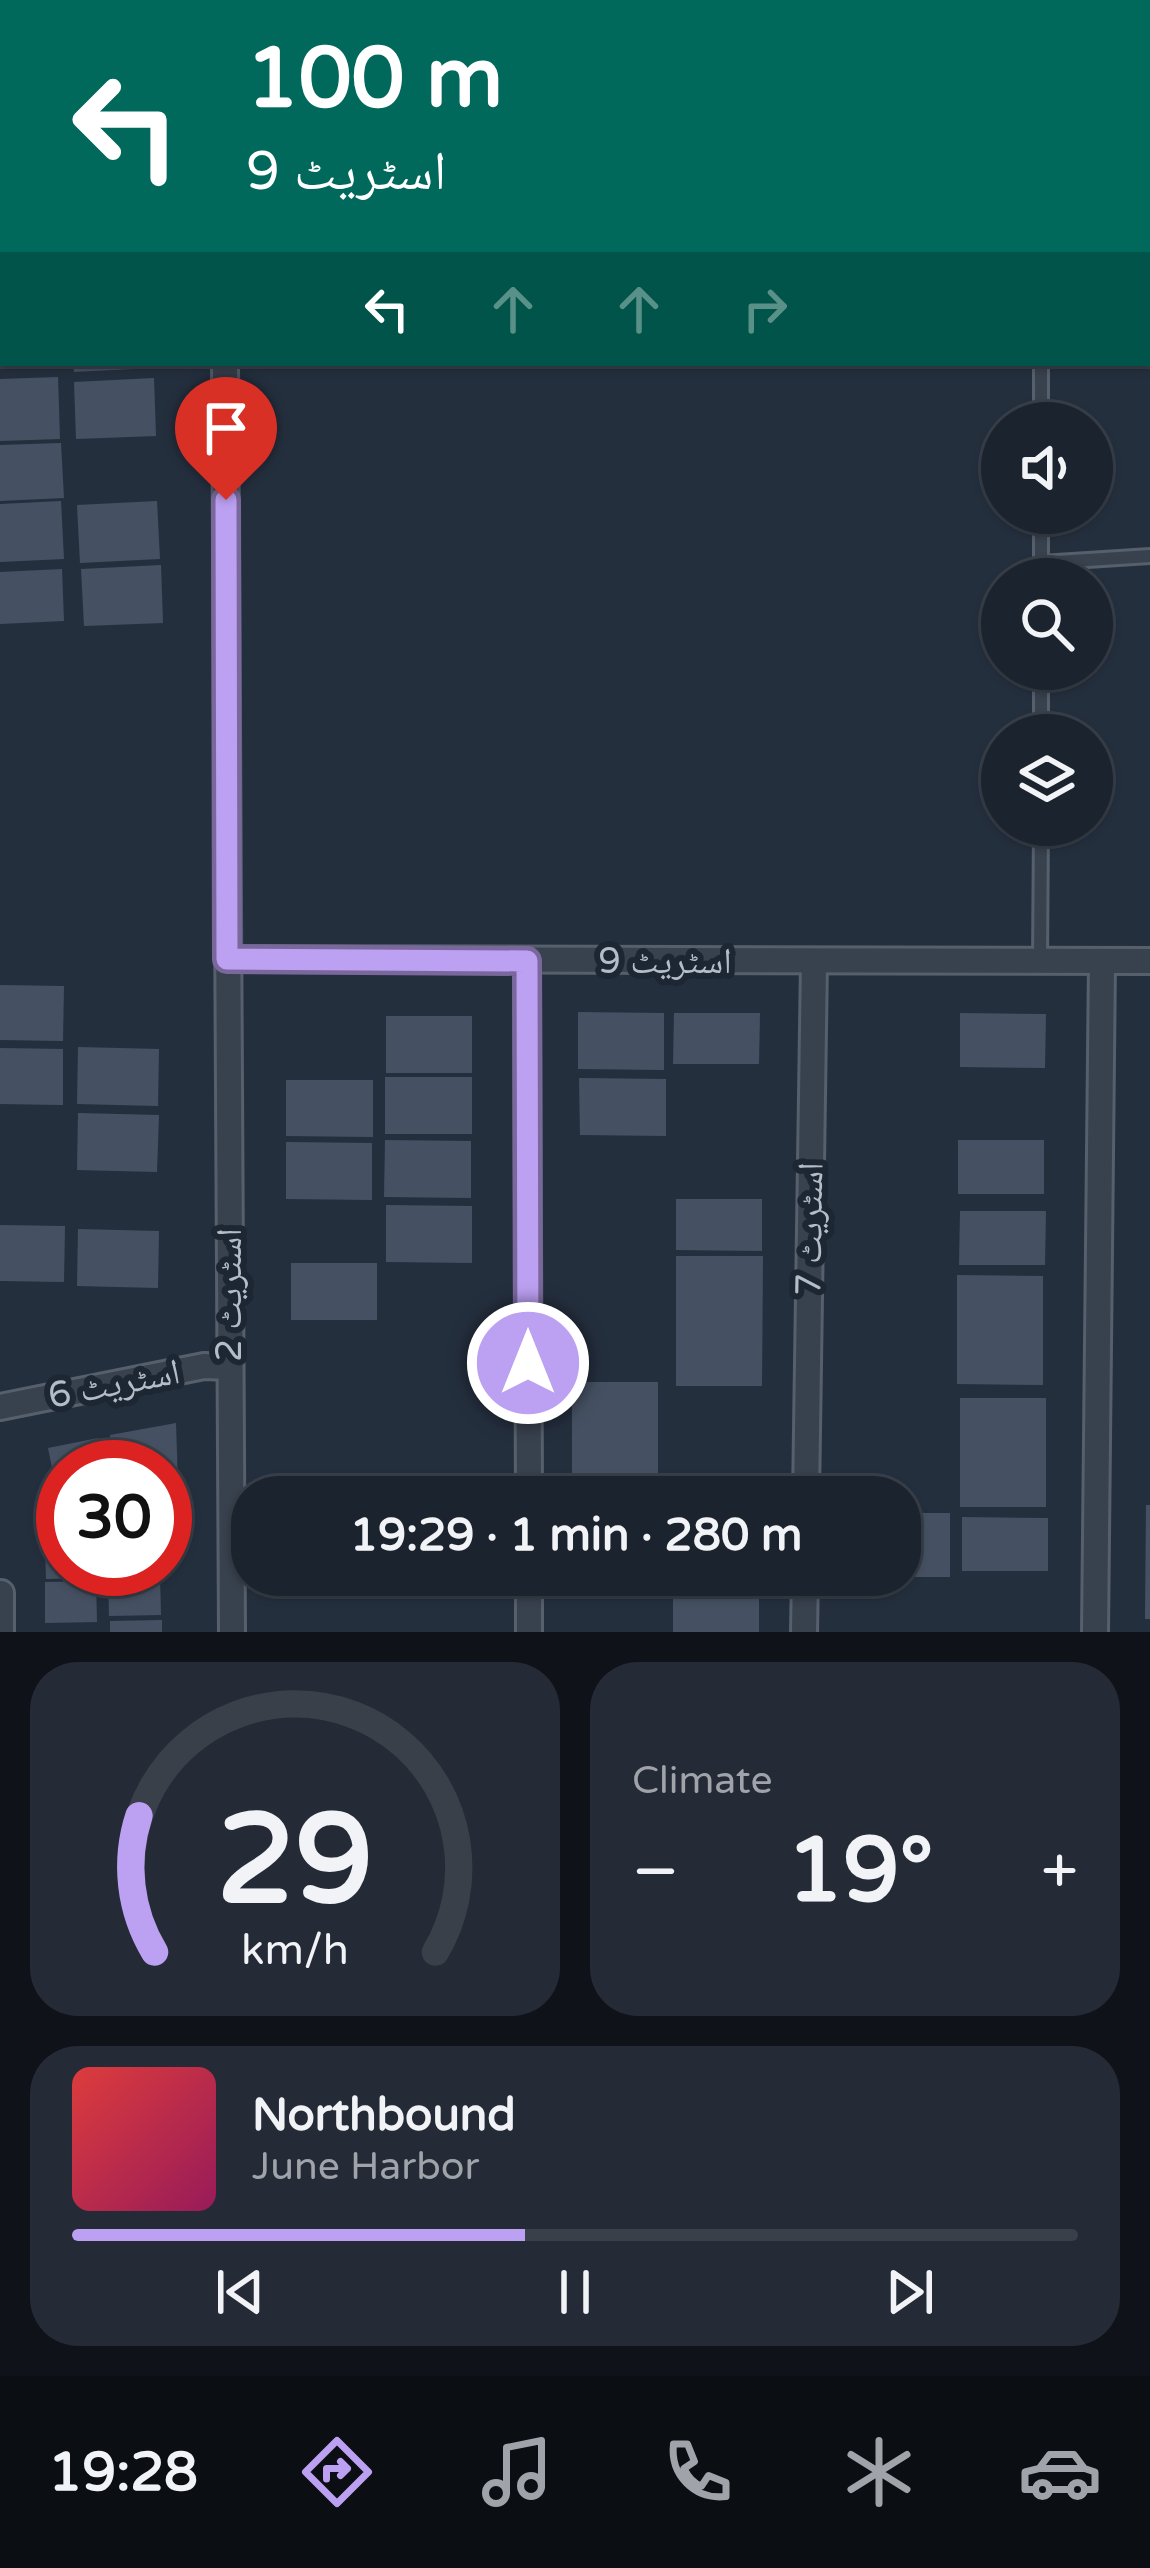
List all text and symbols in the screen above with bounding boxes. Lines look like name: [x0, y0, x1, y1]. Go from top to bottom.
text: 100 m: [246, 29, 503, 130]
icon: left: [48, 48, 204, 204]
text: اسٹریٹ 9: [246, 139, 446, 204]
icon: left: [354, 276, 420, 342]
icon: ahead: [480, 276, 546, 342]
icon: ahead: [606, 276, 672, 342]
icon: right: [732, 276, 798, 342]
pin: [175, 377, 277, 500]
icon: arrive: [193, 395, 259, 461]
map controls: [981, 402, 1113, 846]
button: sound: [981, 402, 1113, 534]
button: search: [981, 558, 1113, 690]
button: layers: [981, 714, 1113, 846]
street label: اسٹریٹ 9: [598, 940, 732, 983]
street label: اسٹریٹ 7: [787, 1162, 833, 1296]
street label: اسٹریٹ 2: [208, 1228, 251, 1362]
position arrow: [465, 1300, 591, 1426]
street label: اسٹریٹ 6: [44, 1350, 184, 1418]
speed limit sign: 30: [36, 1440, 192, 1596]
text: 19:29 · 1 min · 280 m: [350, 1509, 802, 1563]
text: Climate: [632, 1757, 772, 1804]
text: 29: [217, 1786, 373, 1937]
text: 19°: [786, 1817, 933, 1926]
text: −: [632, 1832, 679, 1912]
text: +: [1041, 1832, 1078, 1912]
text: km/h: [241, 1925, 349, 1976]
text: Northbound: [252, 2089, 516, 2143]
text: June Harbor: [252, 2143, 479, 2190]
icon: previous: [207, 2259, 273, 2325]
icon: pause: [542, 2259, 608, 2325]
icon: next: [877, 2259, 943, 2325]
icon: directions: [295, 2430, 379, 2514]
icon: music: [475, 2430, 559, 2514]
icon: phone: [656, 2430, 740, 2514]
icon: climate: [837, 2430, 921, 2514]
icon: car: [1018, 2430, 1102, 2514]
text: 19:28: [48, 2440, 198, 2505]

